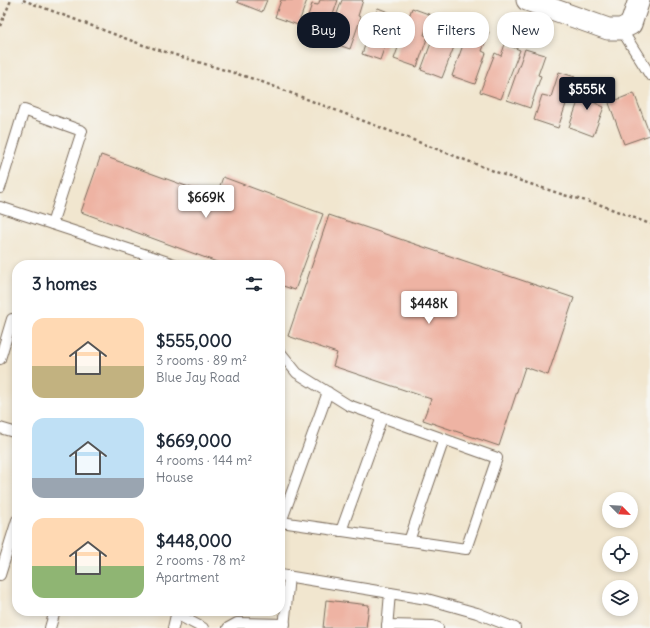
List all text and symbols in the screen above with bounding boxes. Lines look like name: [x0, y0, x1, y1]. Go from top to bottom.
chip: Buy: [297, 12, 350, 48]
chip: Rent: [358, 12, 415, 48]
chip: Filters: [423, 12, 489, 48]
chip: New: [497, 12, 554, 48]
pin: $555K: [559, 77, 615, 111]
text: $555K: [568, 81, 606, 98]
pin: $669K: [178, 185, 234, 219]
text: $669K: [187, 189, 225, 206]
text: 3 homes: [32, 273, 97, 295]
icon: filters: [243, 273, 265, 295]
pin: $448K: [401, 291, 457, 325]
text: $448K: [410, 295, 448, 312]
text: $555,000: [156, 330, 232, 352]
icon: home: [64, 334, 112, 382]
text: 3 rooms · 89 m²: [156, 352, 247, 369]
text: Blue Jay Road: [156, 369, 240, 386]
text: $669,000: [156, 430, 232, 452]
icon: home: [64, 434, 112, 482]
text: 4 rooms · 144 m²: [156, 452, 252, 469]
text: House: [156, 469, 193, 486]
north arrow: [602, 492, 638, 528]
map controls: [602, 492, 638, 616]
text: $448,000: [156, 530, 232, 552]
icon: home: [64, 534, 112, 582]
button: locate: [602, 536, 638, 572]
text: 2 rooms · 78 m²: [156, 552, 246, 569]
text: Apartment: [156, 569, 219, 586]
button: layers: [602, 580, 638, 616]

